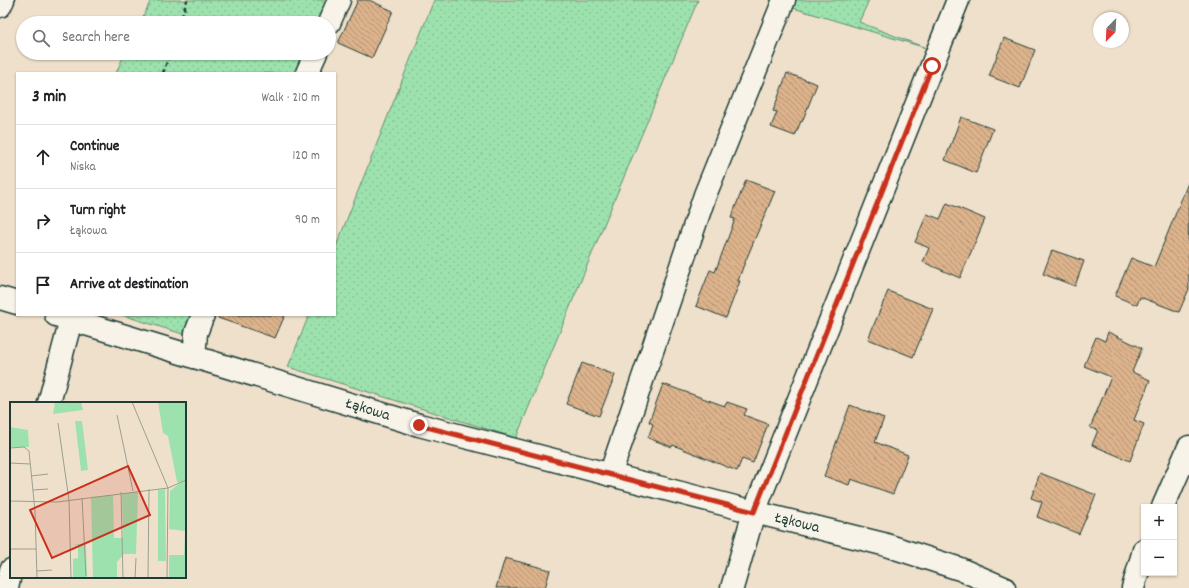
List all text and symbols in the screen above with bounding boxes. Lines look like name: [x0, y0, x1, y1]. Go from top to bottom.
north arrow: [1093, 12, 1129, 48]
search box: [16, 16, 336, 60]
icon: search: [30, 27, 52, 49]
text: Search here: [62, 27, 130, 49]
route start: [923, 57, 941, 75]
text: 3 min: [32, 86, 66, 110]
text: Walk · 210 m: [262, 89, 320, 108]
text: Continue: [70, 136, 119, 158]
icon: ahead: [32, 146, 54, 168]
text: 120 m: [292, 147, 320, 166]
text: Niska: [70, 158, 96, 177]
text: Turn right: [70, 200, 126, 222]
icon: right: [32, 210, 54, 232]
text: 90 m: [295, 211, 320, 230]
text: Łąkowa: [70, 222, 107, 241]
icon: arrive: [32, 274, 54, 296]
text: Arrive at destination: [70, 274, 188, 296]
street label: Łąkowa: [342, 392, 394, 427]
inset map: [10, 402, 186, 578]
route end: [410, 416, 428, 434]
map controls: [1141, 504, 1177, 576]
button: +: [1141, 504, 1177, 540]
street label: Łąkowa: [772, 506, 823, 539]
button: −: [1141, 540, 1177, 576]

